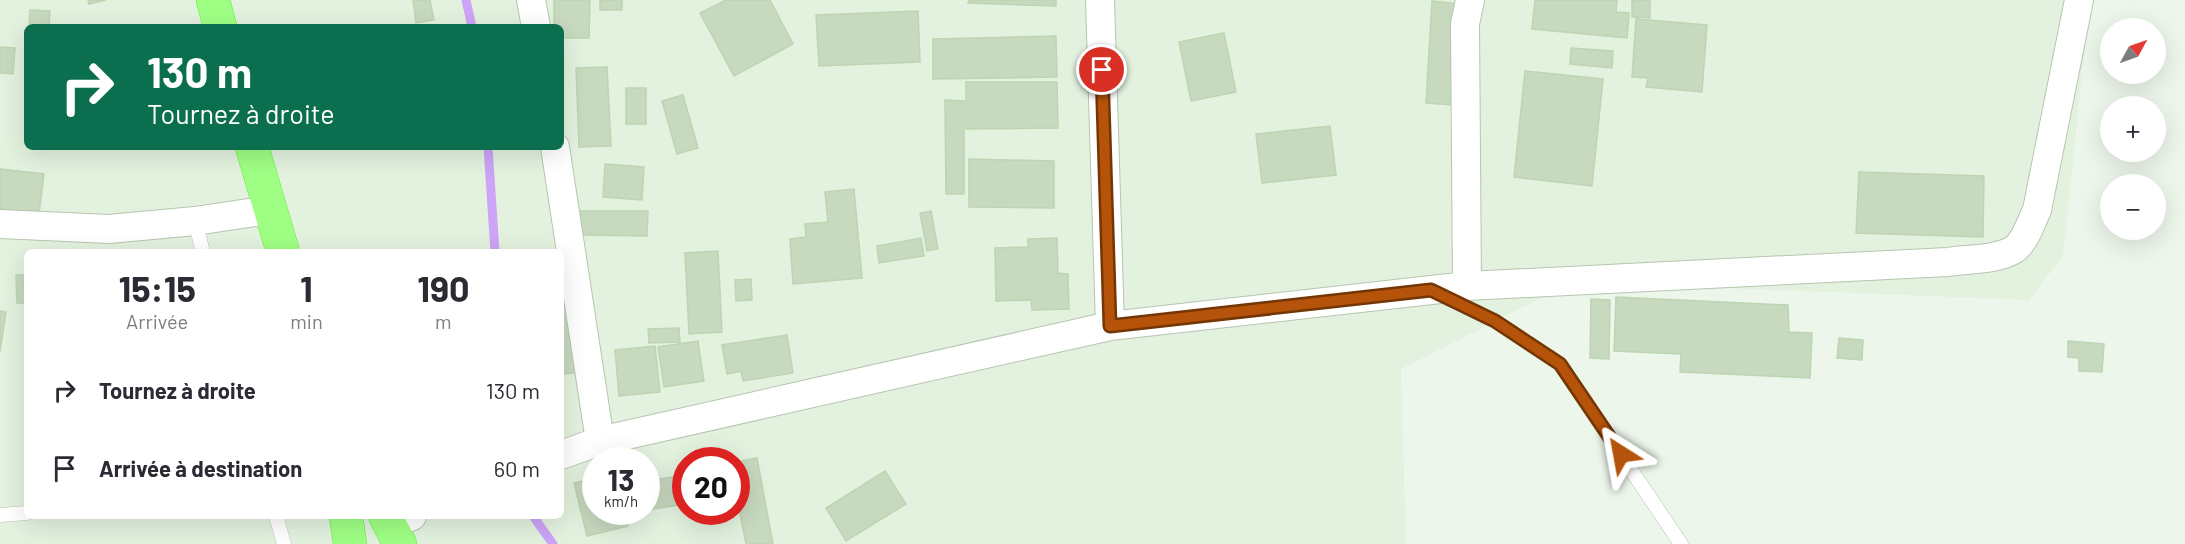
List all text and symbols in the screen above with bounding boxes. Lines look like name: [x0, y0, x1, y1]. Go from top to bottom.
north arrow: [2100, 18, 2166, 84]
map controls: [2100, 18, 2166, 240]
pin: [1076, 44, 1127, 95]
text: 130 m: [147, 46, 252, 96]
icon: right: [48, 48, 126, 126]
icon: arrive: [1085, 53, 1118, 86]
button: +: [2100, 96, 2166, 162]
text: Tournez à droite: [147, 97, 335, 129]
button: −: [2100, 174, 2166, 240]
text: 15:15: [118, 266, 196, 309]
text: 1: [300, 266, 313, 309]
text: 190: [417, 266, 470, 309]
text: Arrivée: [126, 309, 188, 333]
text: min: [290, 309, 323, 333]
text: m: [435, 309, 452, 333]
icon: right: [48, 374, 81, 407]
text: Tournez à droite: [99, 377, 256, 403]
text: 130 m: [486, 377, 540, 403]
position arrow: [1589, 422, 1653, 486]
speed limit sign: 20: [672, 447, 750, 525]
icon: arrive: [48, 452, 81, 485]
text: Arrivée à destination: [99, 455, 302, 481]
text: 60 m: [494, 455, 540, 481]
text: 13: [608, 461, 634, 497]
text: km/h: [604, 492, 638, 510]

